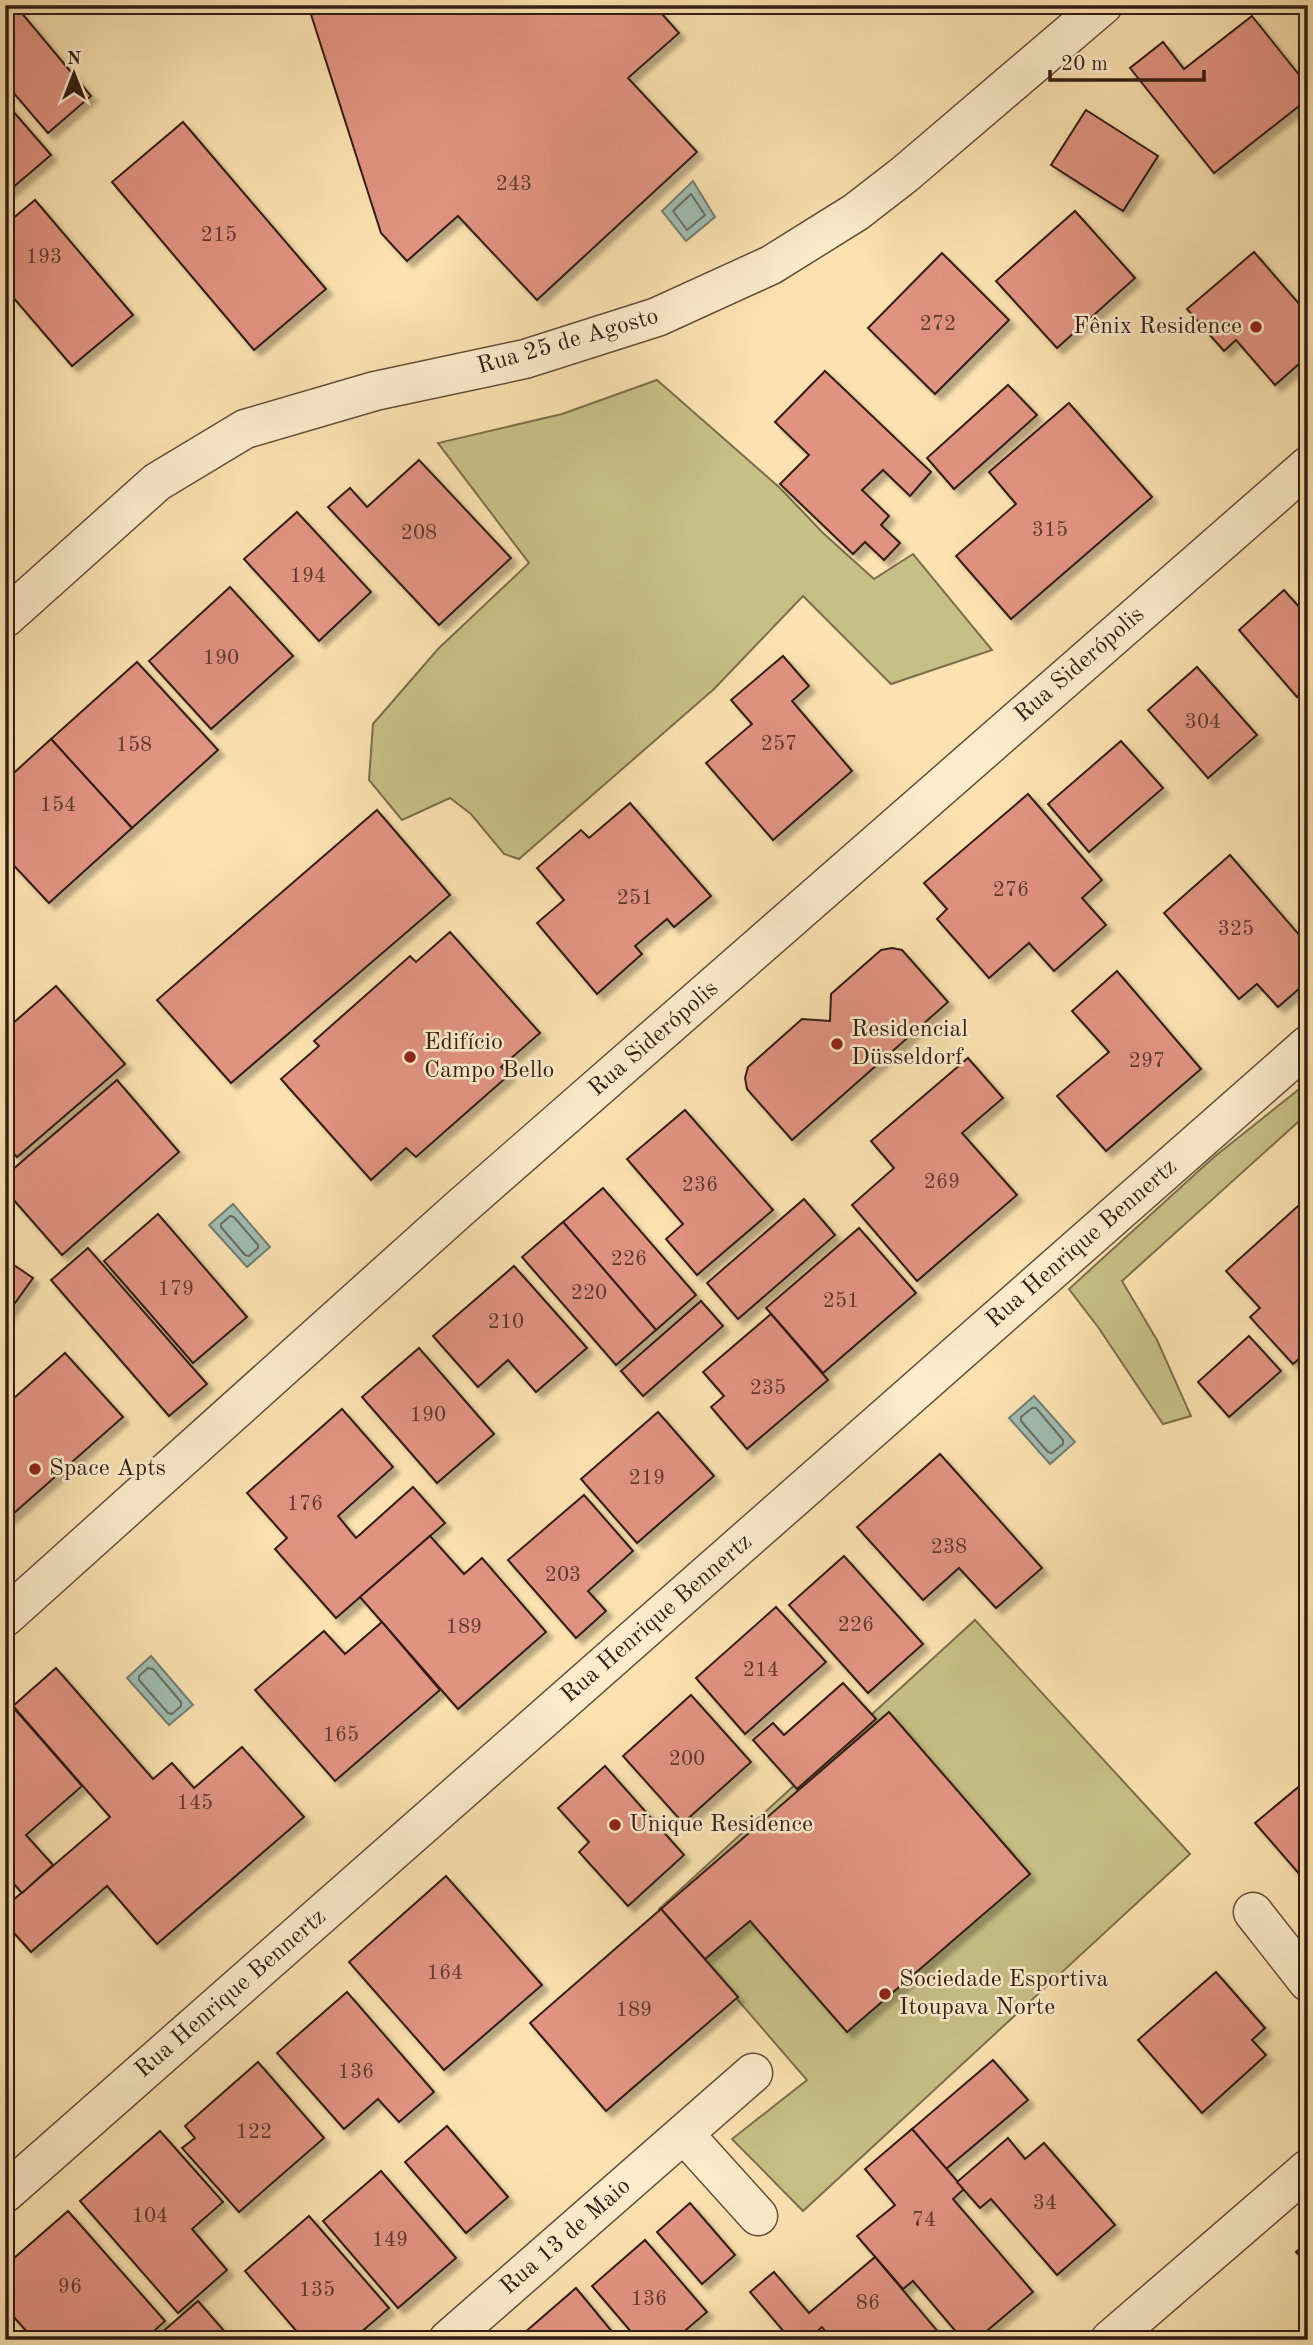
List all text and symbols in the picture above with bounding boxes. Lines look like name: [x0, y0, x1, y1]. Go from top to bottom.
north arrow: [38, 38, 108, 108]
scale bar: [1050, 38, 1204, 82]
text: N: [67, 50, 82, 69]
text: 20 m: [1061, 54, 1108, 75]
house number: 243: [496, 174, 532, 195]
house number: 215: [201, 225, 237, 246]
house number: 193: [26, 247, 62, 268]
street label: Rua 25 de Agosto: [475, 305, 661, 379]
house number: 272: [920, 314, 956, 335]
place label: Fênix Residence: [1073, 315, 1242, 339]
marker: Fênix Residence: [1248, 319, 1264, 335]
house number: 315: [1032, 520, 1068, 541]
house number: 208: [401, 523, 437, 544]
house number: 194: [290, 566, 326, 587]
street label: Rua Siderópolis: [1011, 602, 1149, 728]
house number: 190: [203, 648, 239, 669]
house number: 304: [1185, 712, 1221, 733]
house number: 257: [761, 734, 797, 755]
house number: 158: [116, 735, 152, 756]
house number: 154: [40, 795, 76, 816]
house number: 276: [993, 880, 1029, 901]
house number: 251: [617, 888, 653, 909]
house number: 325: [1218, 919, 1254, 940]
street label: Rua Siderópolis: [585, 976, 723, 1102]
place label: Residencial Düsseldorf: [851, 1018, 968, 1070]
place label: Edifício Campo Bello: [424, 1031, 555, 1083]
marker: Residencial Düsseldorf: [829, 1036, 845, 1052]
marker: Edifício Campo Bello: [402, 1049, 418, 1065]
house number: 297: [1129, 1051, 1165, 1072]
street label: Rua Henrique Bennertz: [982, 1155, 1182, 1333]
house number: 269: [924, 1172, 960, 1193]
house number: 236: [682, 1175, 718, 1196]
house number: 226: [611, 1249, 647, 1270]
house number: 179: [158, 1279, 194, 1300]
house number: 220: [571, 1283, 607, 1304]
house number: 251: [823, 1291, 859, 1312]
house number: 210: [488, 1312, 524, 1333]
house number: 235: [750, 1378, 786, 1399]
house number: 190: [410, 1405, 446, 1426]
place label: Space Apts: [49, 1457, 166, 1481]
marker: Space Apts: [27, 1461, 43, 1477]
house number: 219: [629, 1468, 665, 1489]
house number: 176: [287, 1494, 323, 1515]
street label: Rua Henrique Bennertz: [557, 1530, 757, 1708]
house number: 238: [931, 1537, 967, 1558]
house number: 203: [545, 1565, 581, 1586]
house number: 226: [838, 1615, 874, 1636]
house number: 189: [446, 1617, 482, 1638]
house number: 214: [743, 1660, 779, 1681]
house number: 165: [323, 1725, 359, 1746]
house number: 200: [669, 1749, 705, 1770]
house number: 145: [177, 1793, 213, 1814]
place label: Unique Residence: [629, 1813, 813, 1837]
marker: Unique Residence: [607, 1817, 623, 1833]
street label: Rua Henrique Bennertz: [131, 1905, 331, 2083]
house number: 164: [427, 1963, 463, 1984]
place label: Sociedade Esportiva Itoupava Norte: [899, 1968, 1108, 2020]
marker: Sociedade Esportiva Itoupava Norte: [877, 1986, 893, 2002]
house number: 189: [616, 2000, 652, 2021]
house number: 136: [338, 2062, 374, 2083]
house number: 122: [236, 2122, 272, 2143]
street label: Rua 13 de Maio: [496, 2174, 636, 2300]
house number: 34: [1033, 2193, 1057, 2214]
house number: 104: [132, 2206, 168, 2227]
house number: 74: [912, 2210, 936, 2231]
house number: 149: [372, 2230, 408, 2251]
house number: 96: [58, 2277, 82, 2298]
house number: 135: [299, 2280, 335, 2301]
house number: 136: [631, 2289, 667, 2310]
house number: 86: [856, 2293, 880, 2314]

